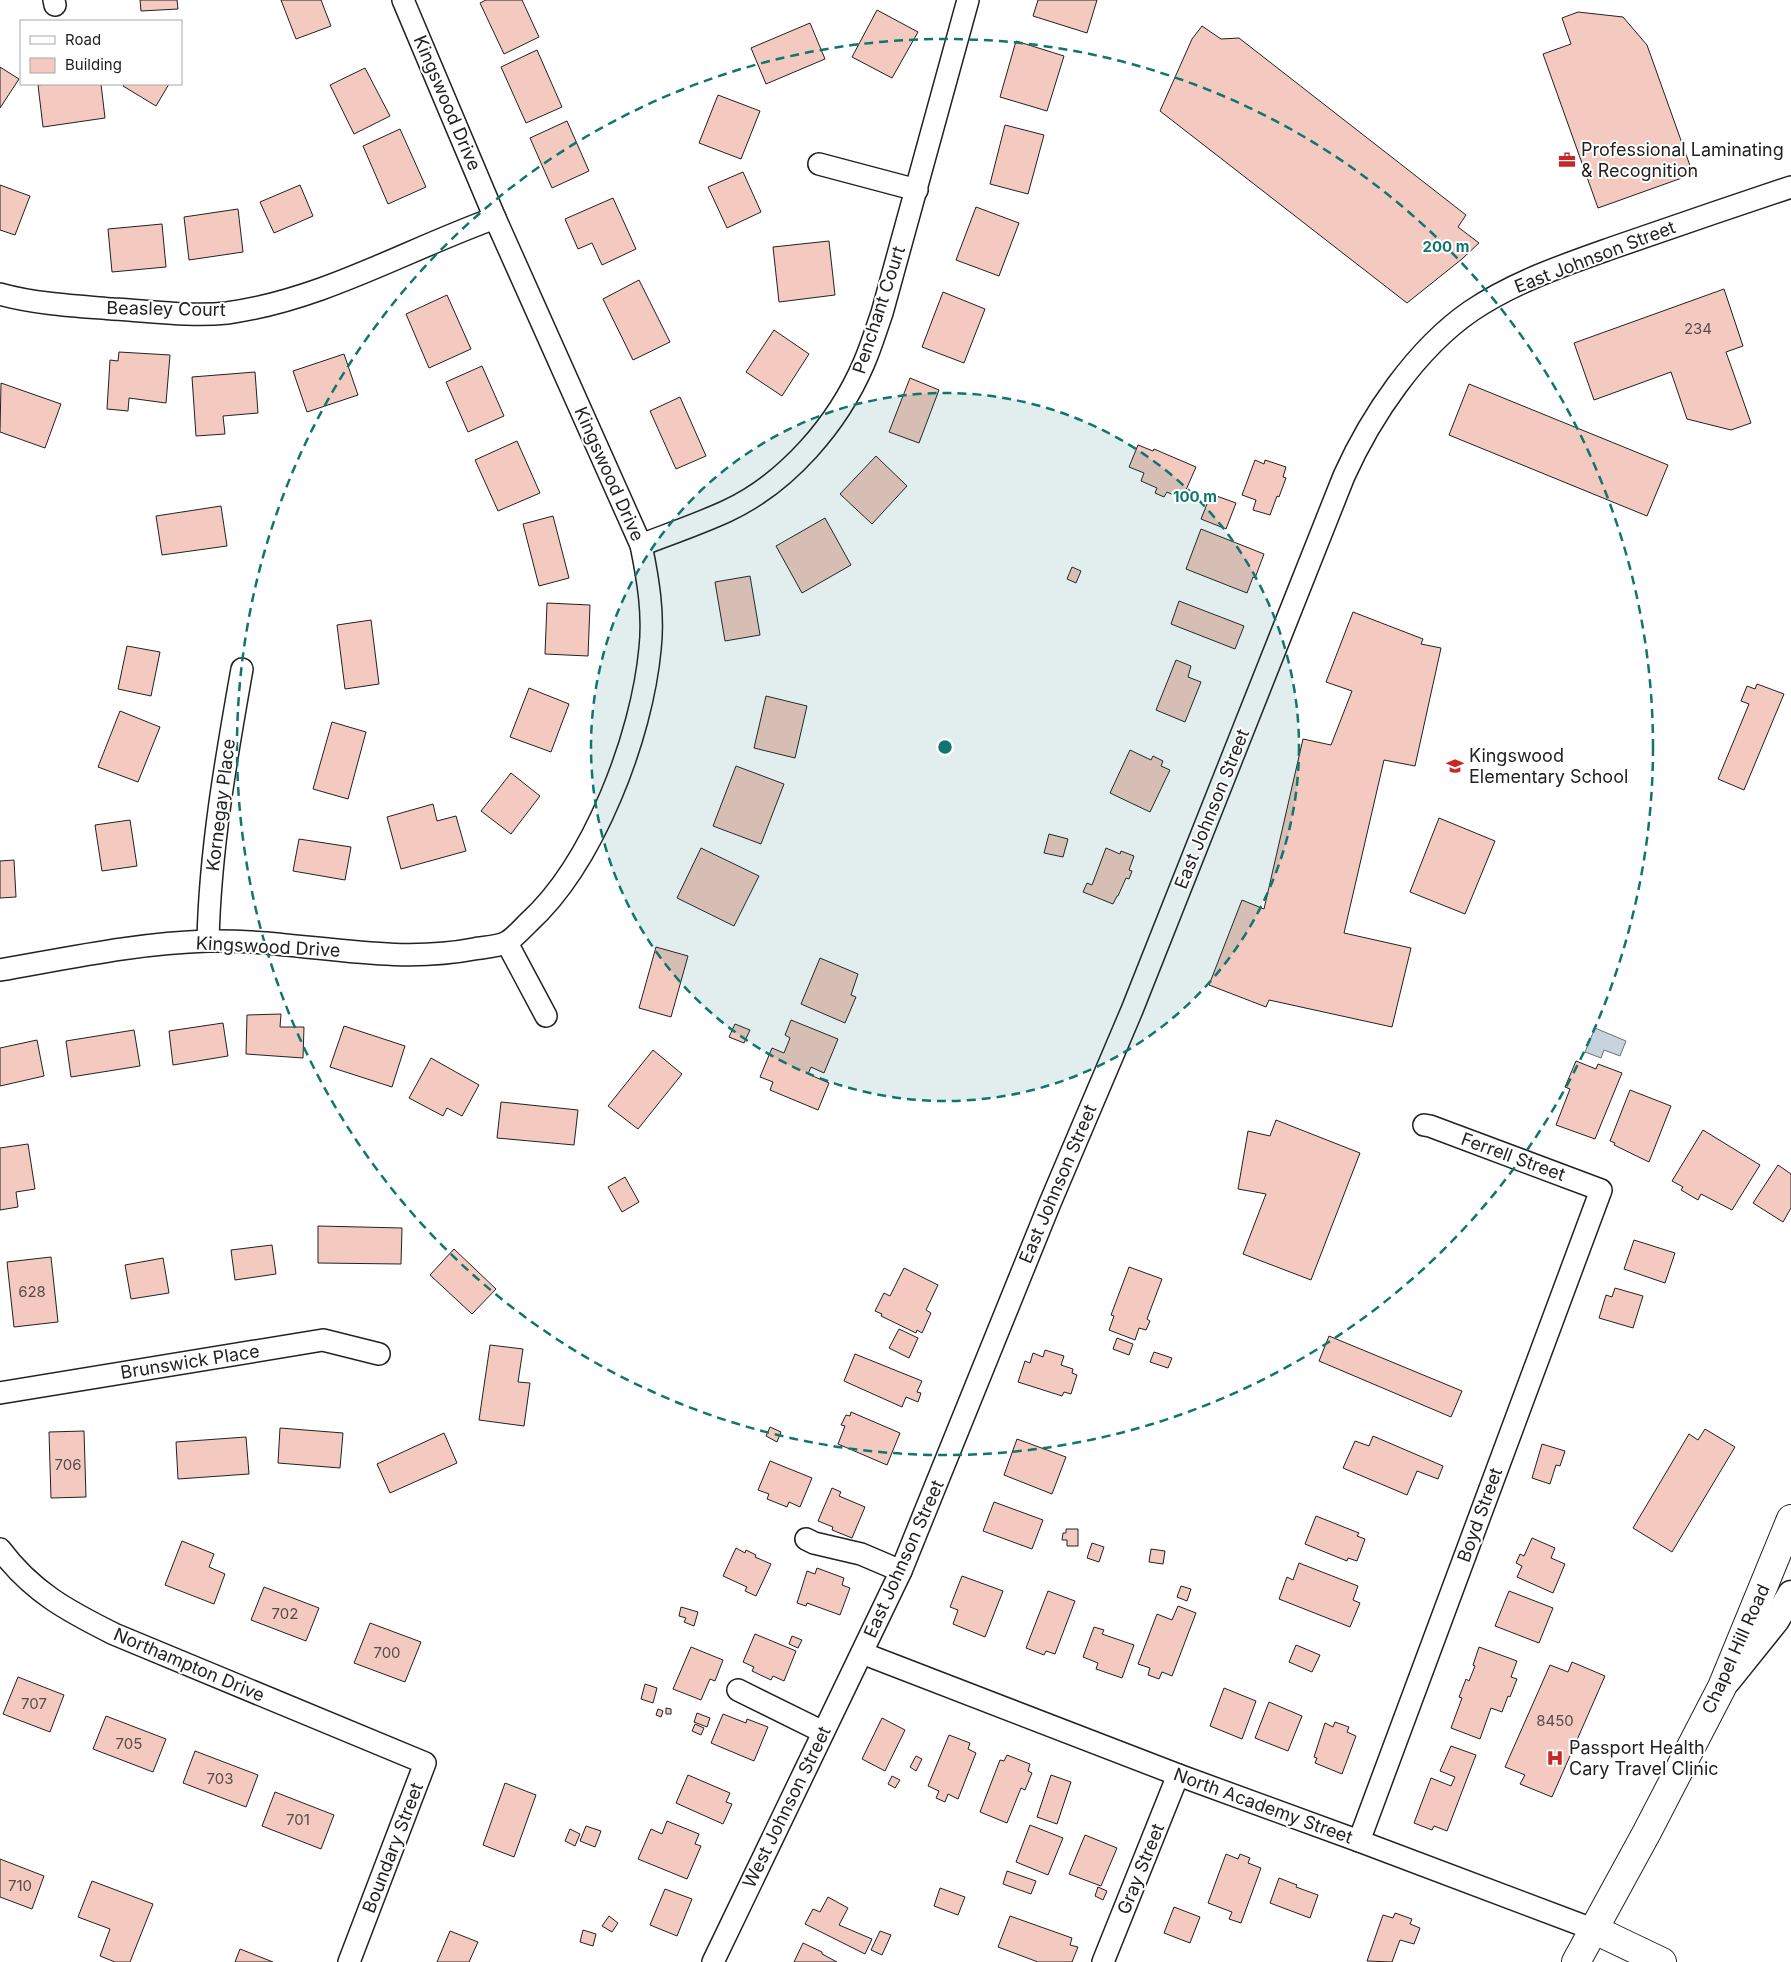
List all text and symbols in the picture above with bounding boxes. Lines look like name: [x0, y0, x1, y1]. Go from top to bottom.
legend: [20, 20, 182, 85]
text: Road: [65, 30, 101, 49]
street label: Kingswood Drive: [410, 32, 485, 173]
text: Building: [65, 55, 122, 74]
place label: Professional Laminating & Recognition: [1581, 139, 1784, 181]
office icon: Professional Laminating & Recognition: [1557, 150, 1577, 170]
street label: East Johnson Street: [1511, 216, 1678, 297]
text: 200 m: [1423, 237, 1469, 256]
street label: Penchant Court: [848, 243, 909, 376]
street label: Beasley Court: [106, 297, 226, 320]
house number: 234: [1684, 319, 1712, 338]
street label: Kingswood Drive: [570, 403, 648, 544]
text: 100 m: [1173, 487, 1217, 506]
street label: East Johnson Street: [1170, 726, 1253, 892]
street label: Kornegay Place: [202, 738, 239, 872]
centre of rings: [936, 738, 954, 756]
place label: Kingswood Elementary School: [1469, 745, 1628, 787]
school or university icon: Kingswood Elementary School: [1445, 756, 1465, 776]
street label: Kingswood Drive: [195, 932, 341, 961]
street label: East Johnson Street: [1015, 1101, 1101, 1266]
street label: Ferrell Street: [1458, 1128, 1568, 1185]
house number: 628: [18, 1282, 46, 1301]
street label: Brunswick Place: [119, 1340, 261, 1383]
house number: 706: [54, 1455, 82, 1474]
street label: Boyd Street: [1453, 1465, 1506, 1565]
street label: East Johnson Street: [859, 1477, 948, 1641]
street label: Chapel Hill Road: [1698, 1581, 1774, 1717]
house number: 702: [272, 1604, 298, 1623]
street label: Northampton Drive: [111, 1623, 268, 1706]
house number: 700: [373, 1643, 401, 1662]
house number: 707: [21, 1694, 47, 1713]
house number: 8450: [1536, 1711, 1574, 1730]
street label: West Johnson Street: [738, 1723, 835, 1891]
house number: 705: [116, 1734, 142, 1753]
place label: Passport Health Cary Travel Clinic: [1569, 1737, 1719, 1779]
hospital icon: Passport Health Cary Travel Clinic: [1545, 1748, 1565, 1768]
street label: North Academy Street: [1171, 1763, 1356, 1848]
house number: 703: [207, 1769, 233, 1788]
street label: Boundary Street: [358, 1780, 427, 1916]
house number: 701: [286, 1810, 310, 1829]
street label: Gray Street: [1113, 1820, 1168, 1917]
house number: 710: [8, 1876, 32, 1895]

